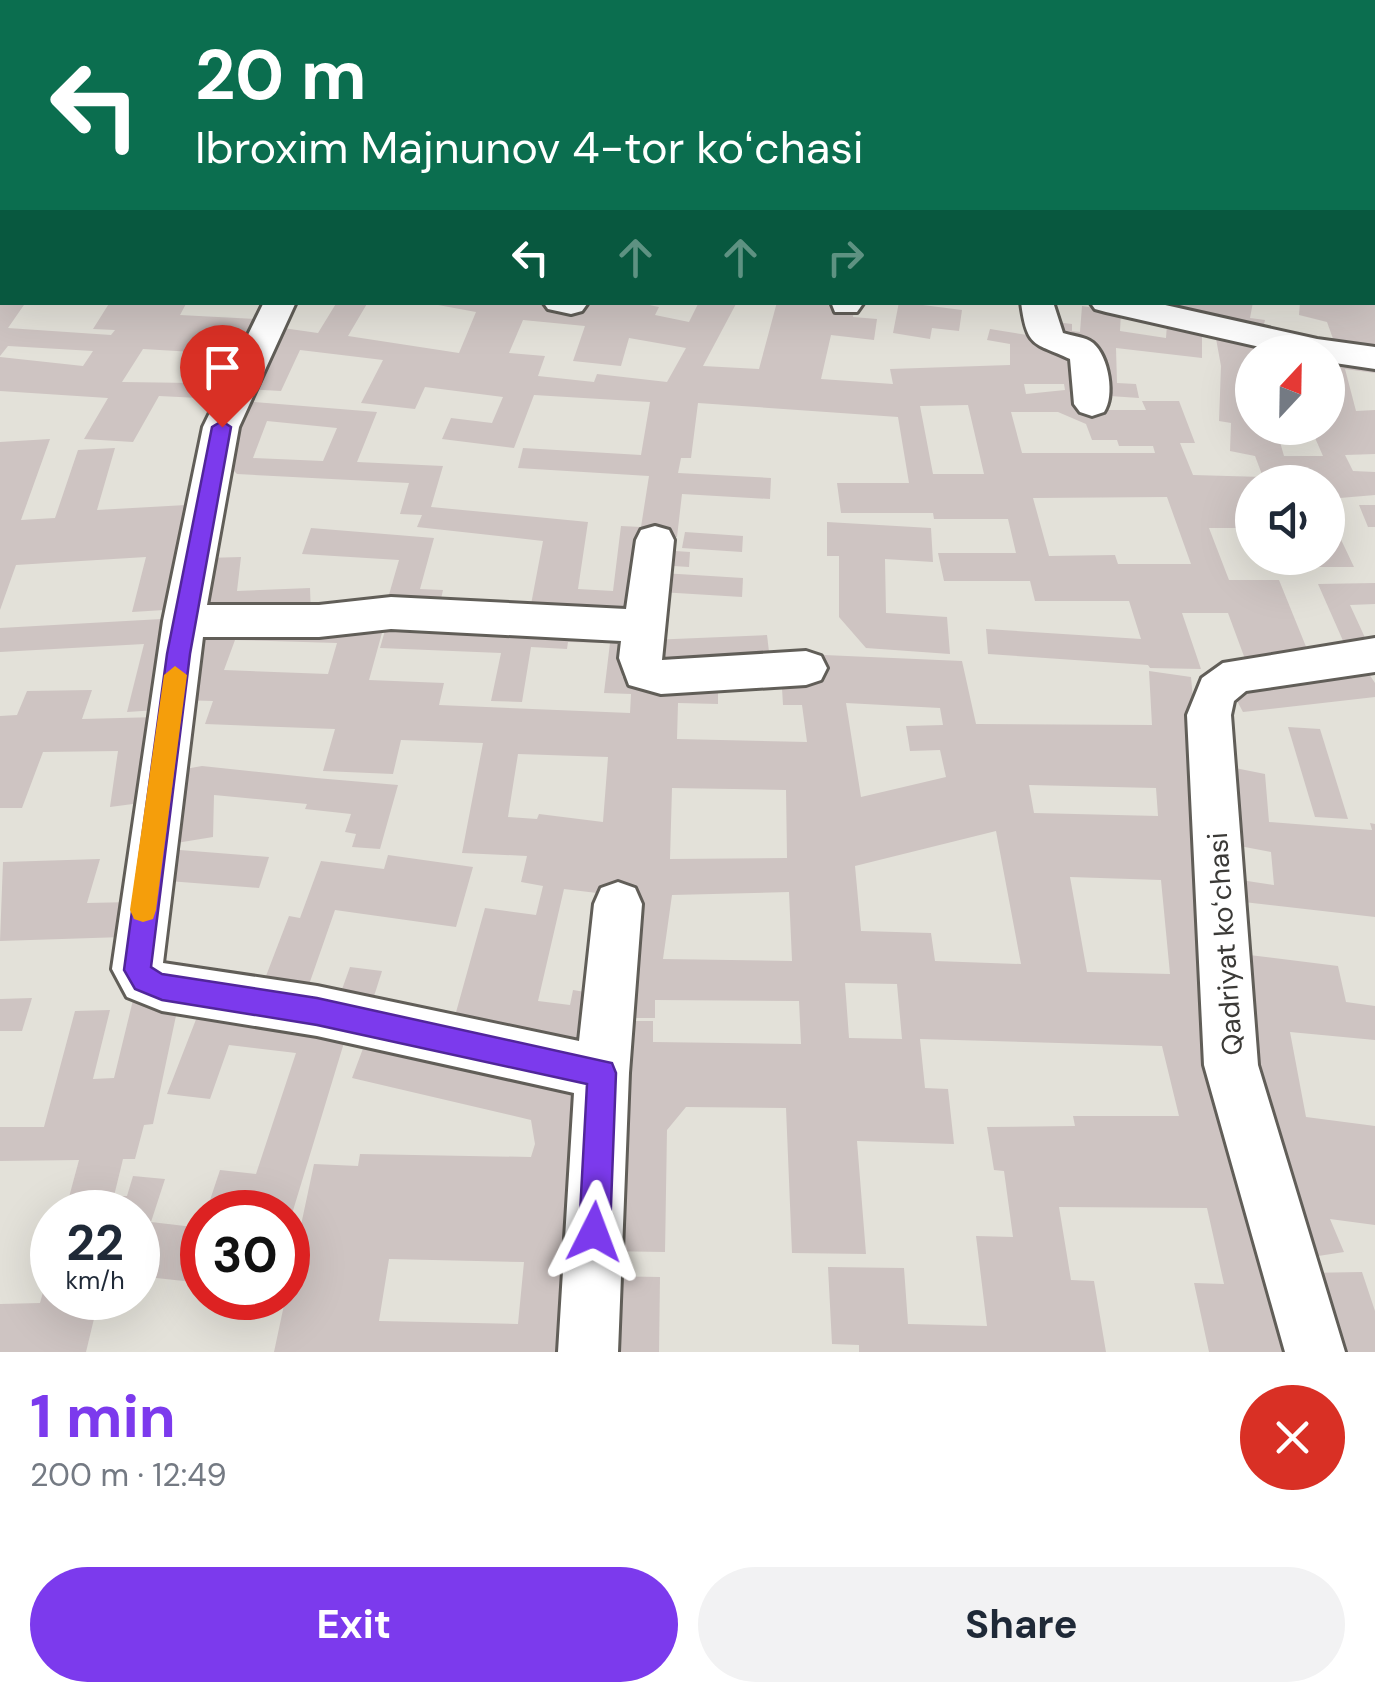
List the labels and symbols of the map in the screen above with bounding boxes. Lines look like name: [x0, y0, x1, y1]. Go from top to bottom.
pin: [180, 325, 265, 428]
north arrow: [1235, 335, 1345, 445]
street label: Qadriyat koʻchasi: [1199, 831, 1251, 1057]
position arrow: [542, 1180, 646, 1284]
speed limit sign: 30: [180, 1190, 310, 1320]

